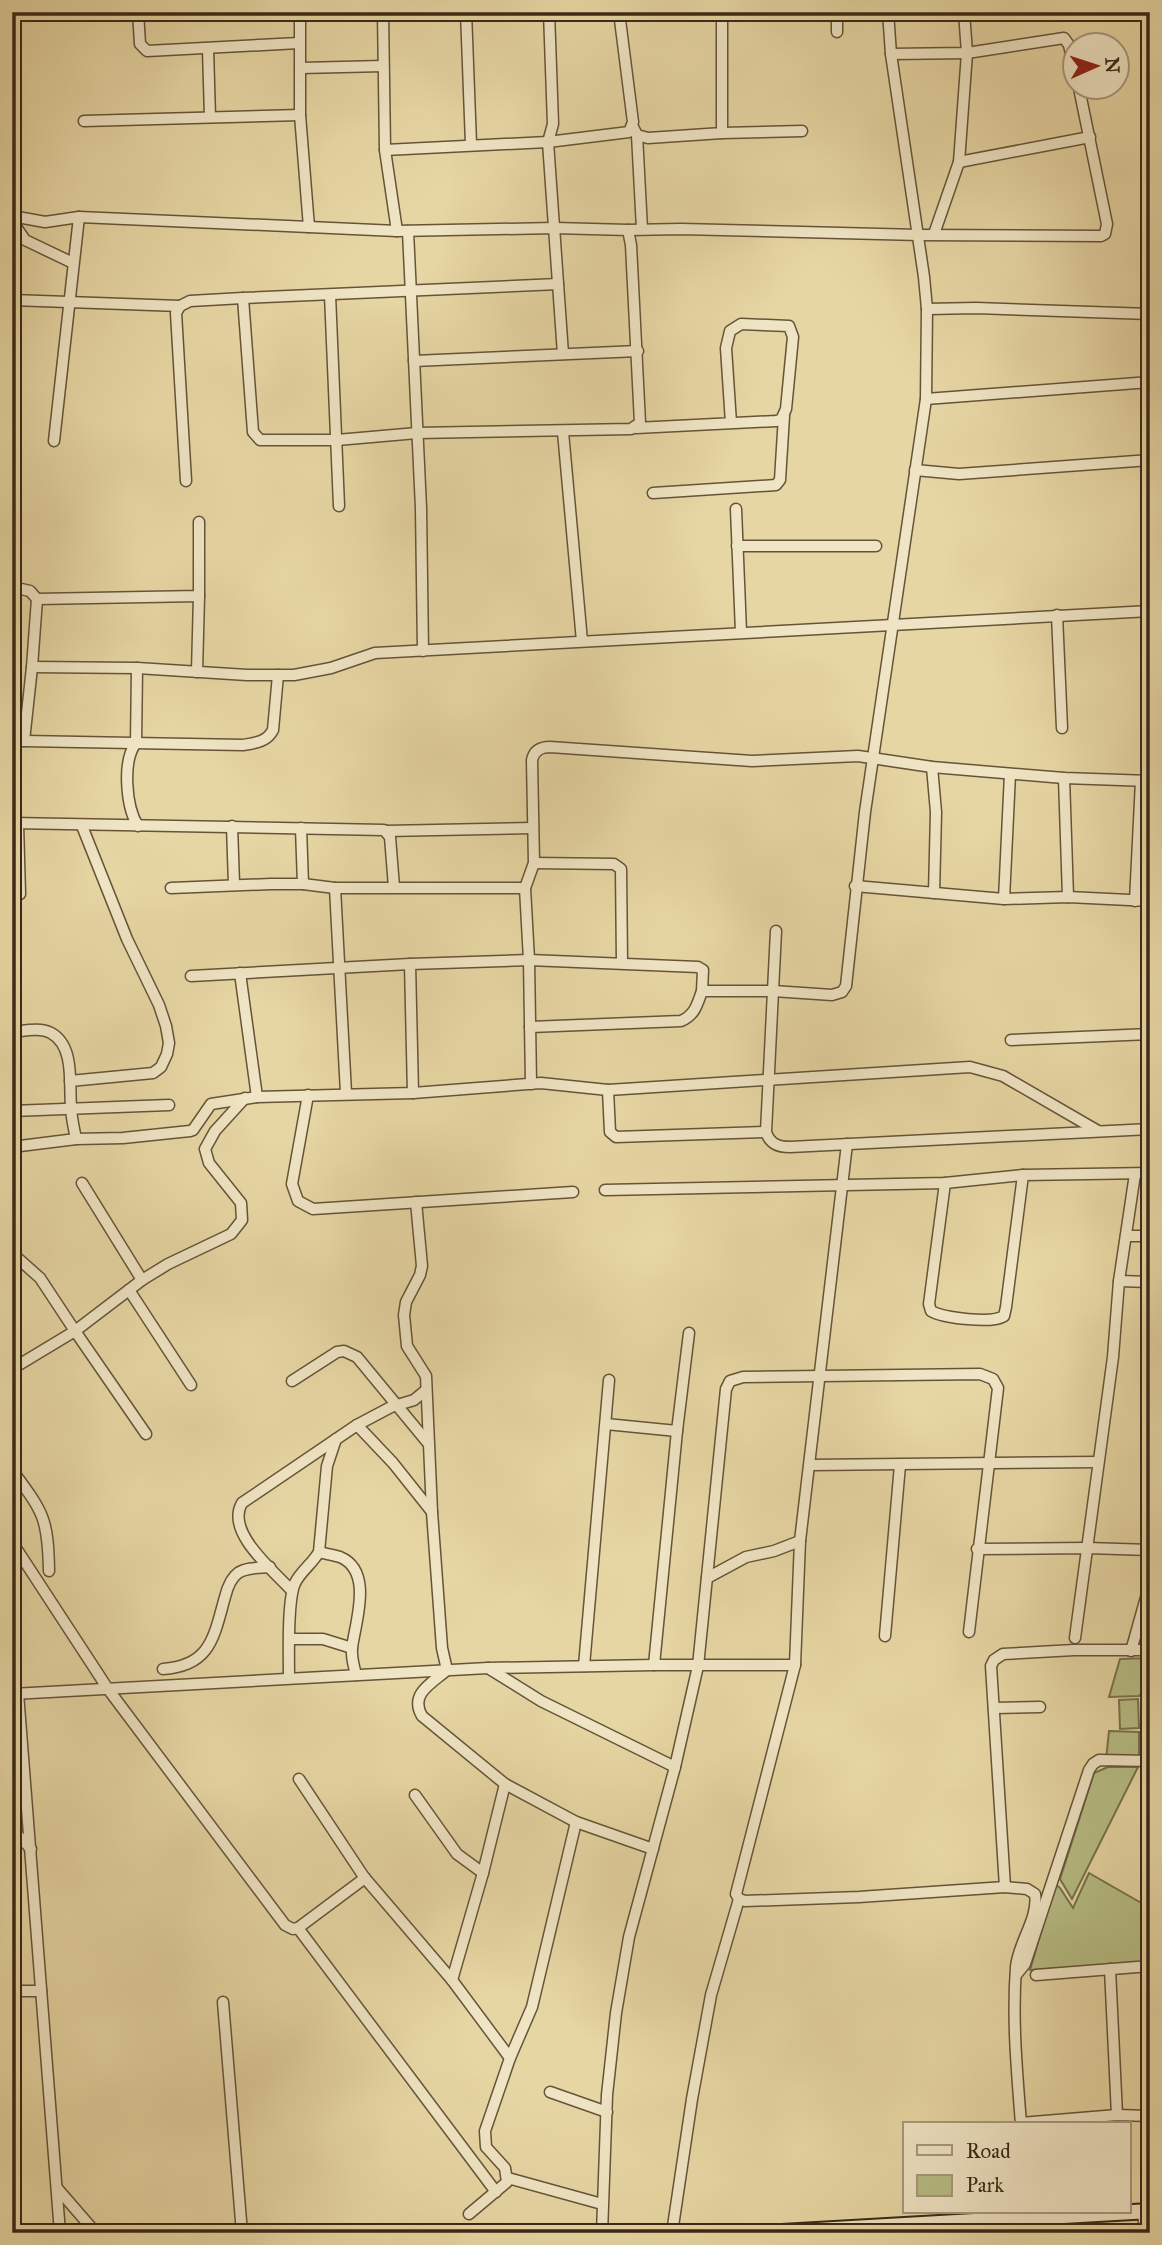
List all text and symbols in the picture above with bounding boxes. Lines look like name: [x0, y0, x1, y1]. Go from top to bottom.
north arrow: [1060, 32, 1130, 102]
text: N: [1101, 56, 1124, 74]
legend: [903, 2122, 1130, 2214]
text: Road: [966, 2138, 1011, 2164]
text: Park: [966, 2172, 1004, 2198]

